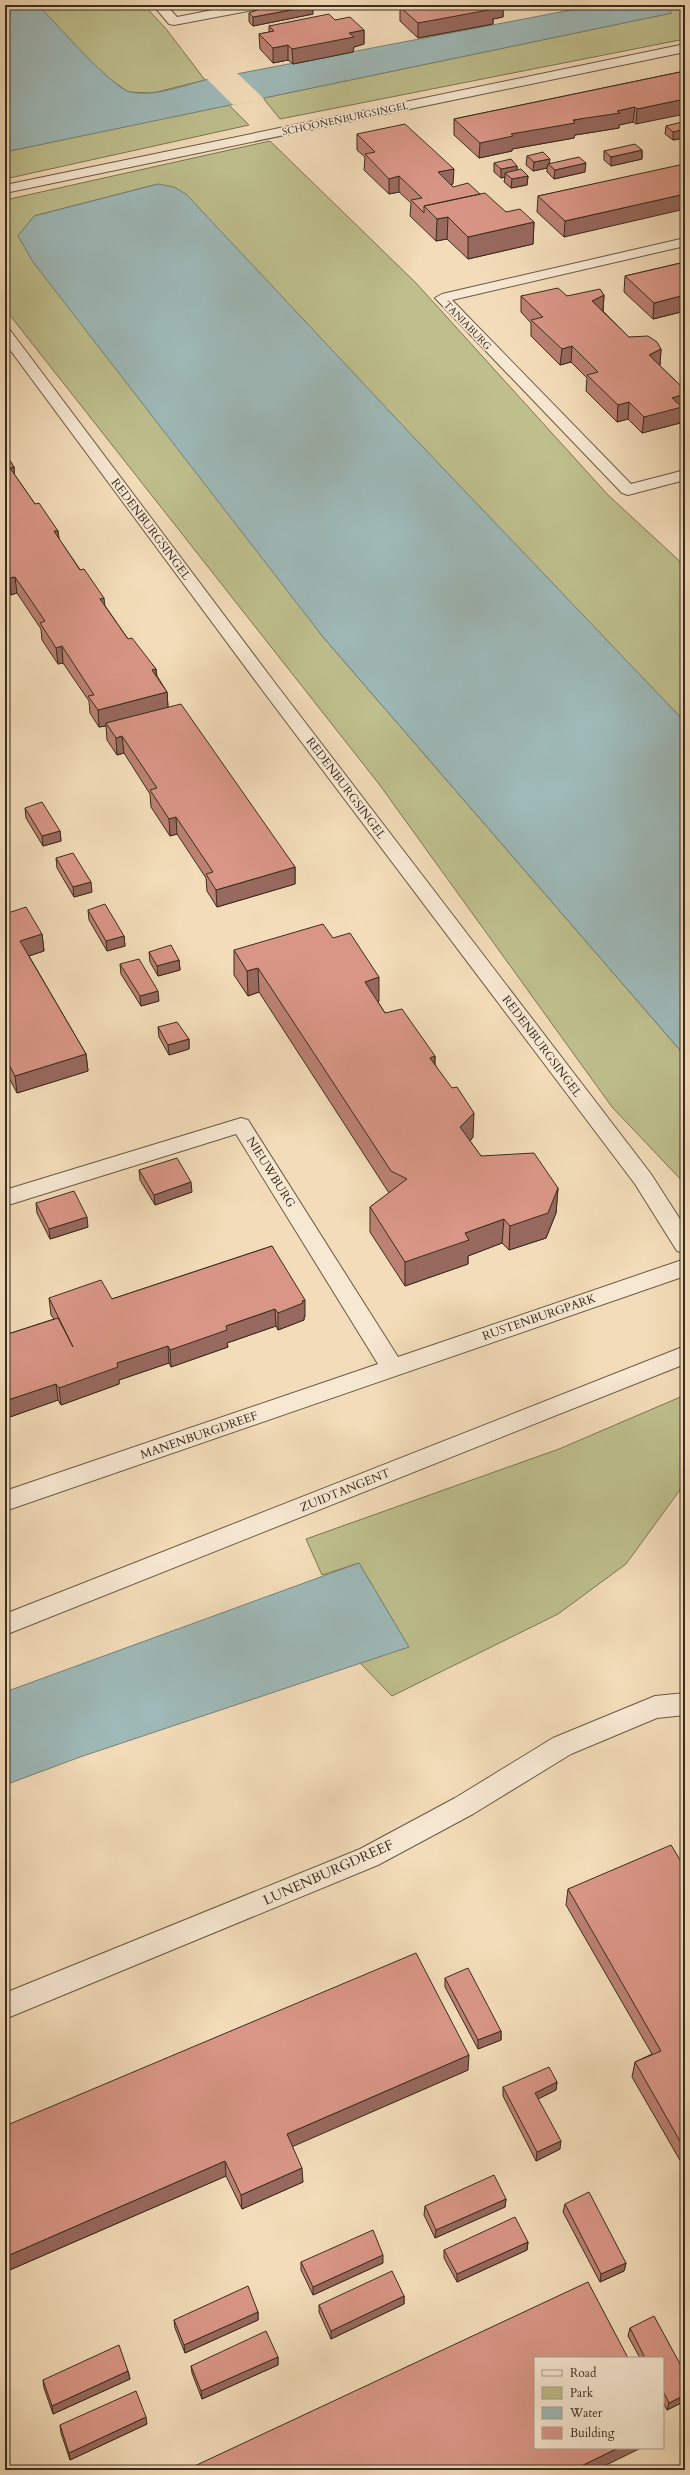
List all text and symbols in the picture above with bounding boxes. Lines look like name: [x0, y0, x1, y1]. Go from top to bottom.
street label: SCHOONENBURGSINGEL: [281, 99, 410, 139]
street label: TANIABURG: [440, 298, 494, 353]
street label: REDENBURGSINGEL: [107, 475, 195, 584]
street label: REDENBURGSINGEL: [302, 734, 390, 843]
street label: REDENBURGSINGEL: [498, 992, 586, 1101]
street label: NIEUWBURG: [243, 1134, 299, 1211]
street label: RUSTENBURGPARK: [480, 1290, 598, 1344]
street label: MANENBURGDREEF: [138, 1407, 260, 1463]
street label: ZUIDTANGENT: [298, 1465, 393, 1515]
street label: LUNENBURGDREEF: [260, 1835, 396, 1910]
legend: [534, 2357, 664, 2449]
text: Road: [570, 2365, 597, 2381]
text: Park: [570, 2385, 594, 2401]
text: Water: [569, 2405, 603, 2421]
text: Building: [570, 2425, 615, 2441]

